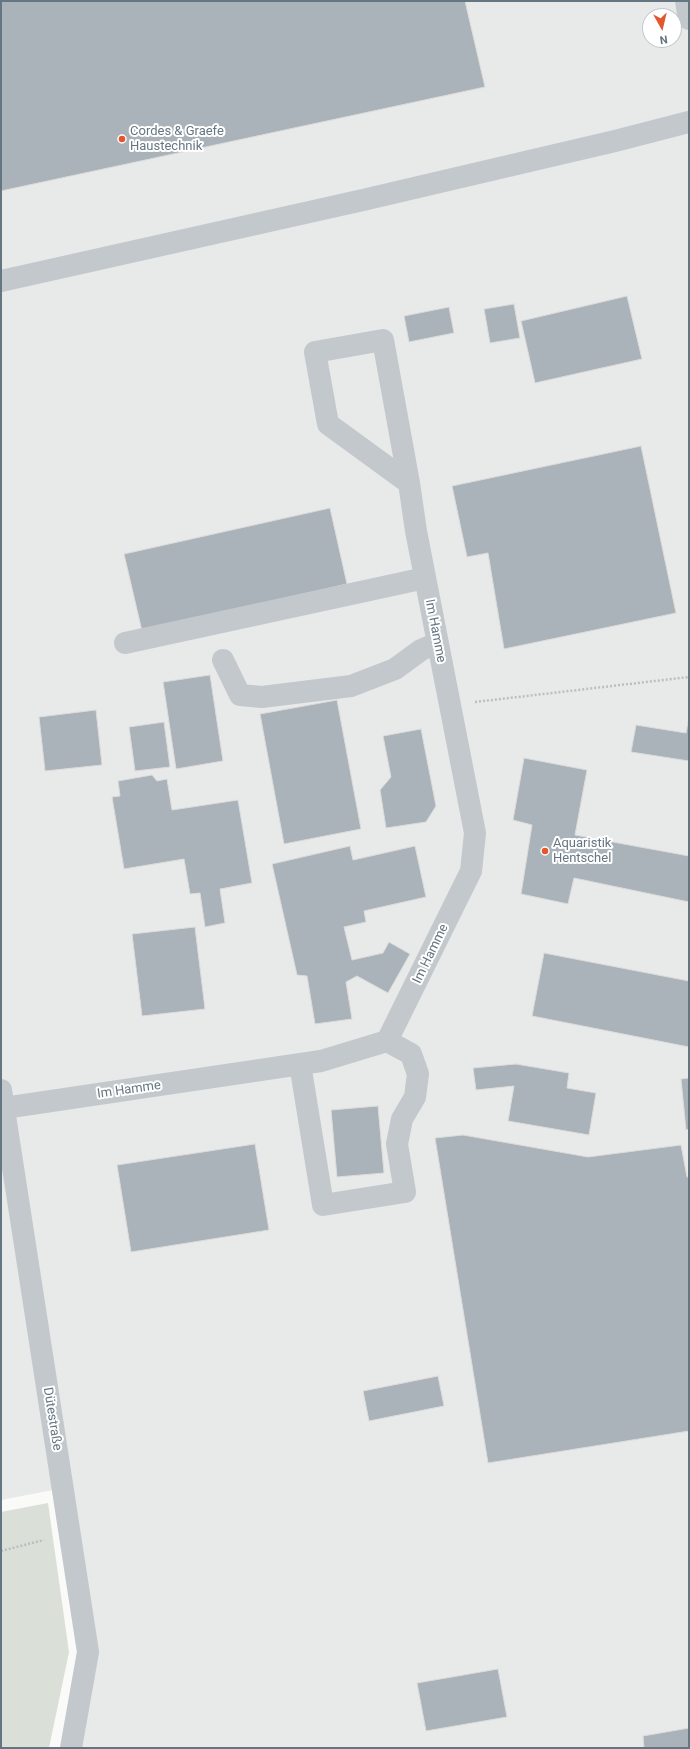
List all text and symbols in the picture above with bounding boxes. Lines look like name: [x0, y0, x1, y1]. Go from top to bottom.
north arrow: [642, 8, 682, 48]
text: N: [659, 32, 668, 46]
place label: Cordes & Graefe Haustechnik: [130, 124, 224, 155]
marker: Cordes & Graefe Haustechnik: [117, 134, 127, 144]
street label: Im Hamme: [421, 598, 449, 664]
place label: Aquaristik Hentschel: [553, 836, 611, 867]
marker: Aquaristik Hentschel: [540, 846, 550, 856]
street label: Im Hamme: [410, 922, 452, 986]
street label: Im Hamme: [96, 1078, 162, 1102]
street label: Dütestraße: [39, 1386, 65, 1452]

